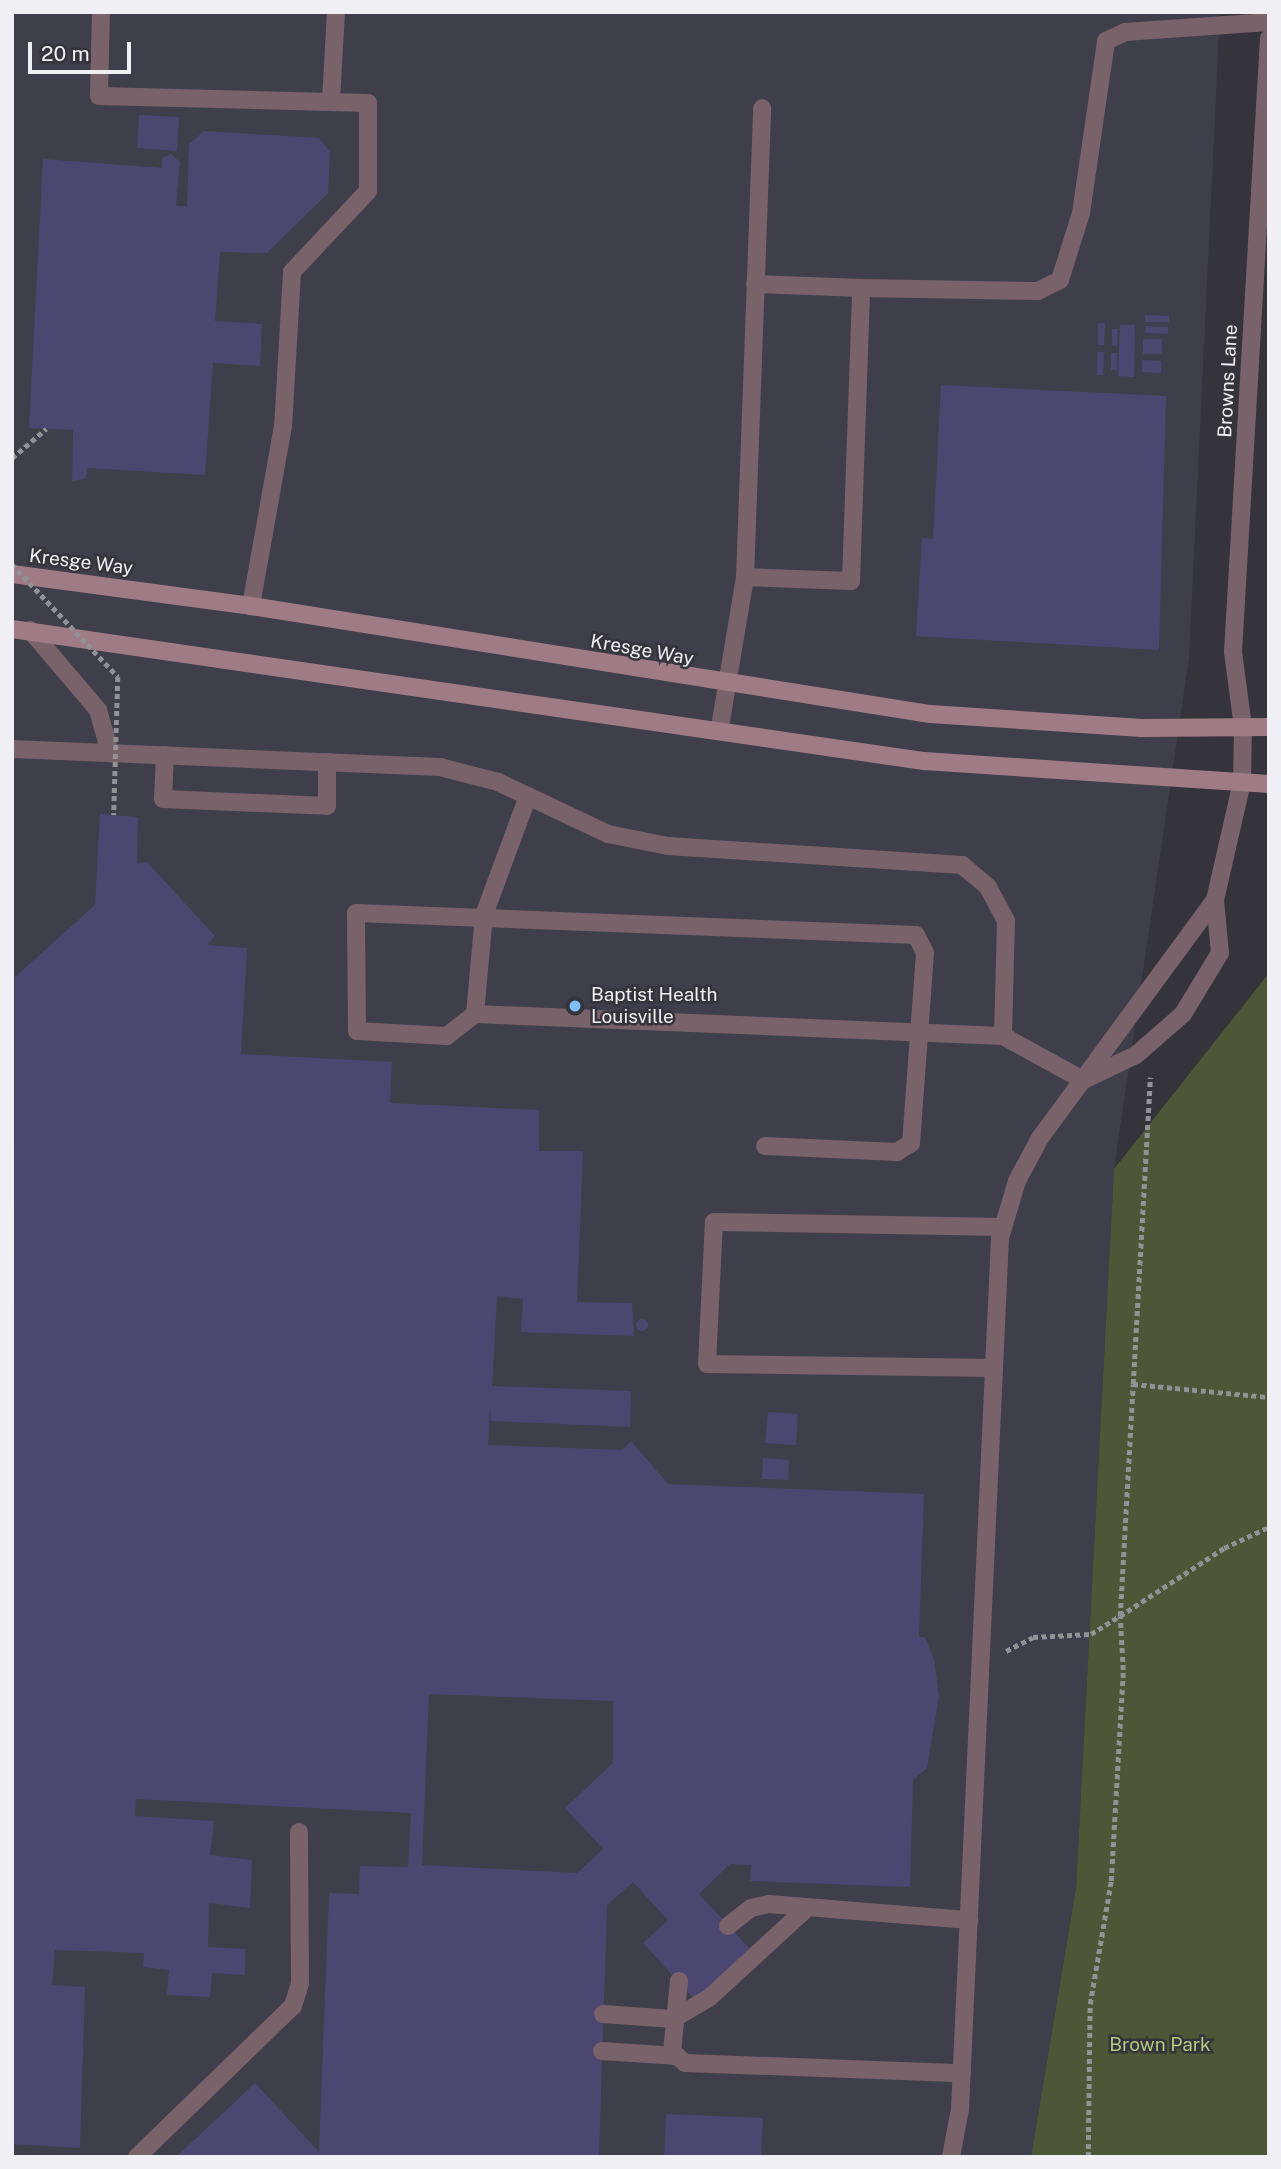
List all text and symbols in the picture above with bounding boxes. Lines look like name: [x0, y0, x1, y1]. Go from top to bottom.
scale bar: [32, 28, 135, 72]
text: 20 m: [41, 41, 90, 66]
street label: Browns Lane: [1214, 324, 1242, 438]
street label: Kresge Way: [27, 544, 135, 580]
street label: Kresge Way: [588, 630, 696, 670]
place label: Baptist Health Louisville: [591, 984, 718, 1028]
marker: Baptist Health Louisville: [565, 996, 585, 1016]
park label: Brown Park: [1109, 2034, 1211, 2056]

